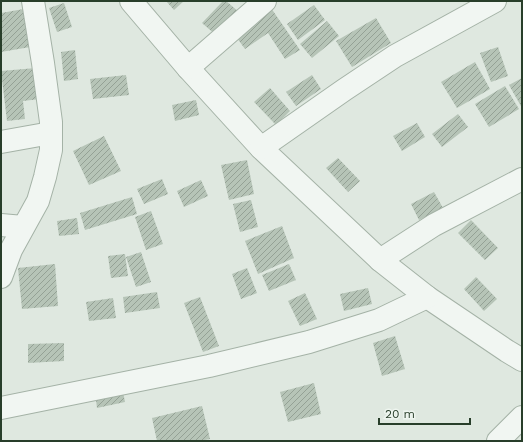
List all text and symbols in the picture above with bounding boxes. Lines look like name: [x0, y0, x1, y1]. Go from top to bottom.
scale bar: [379, 400, 470, 426]
text: 20 m: [385, 407, 415, 421]

